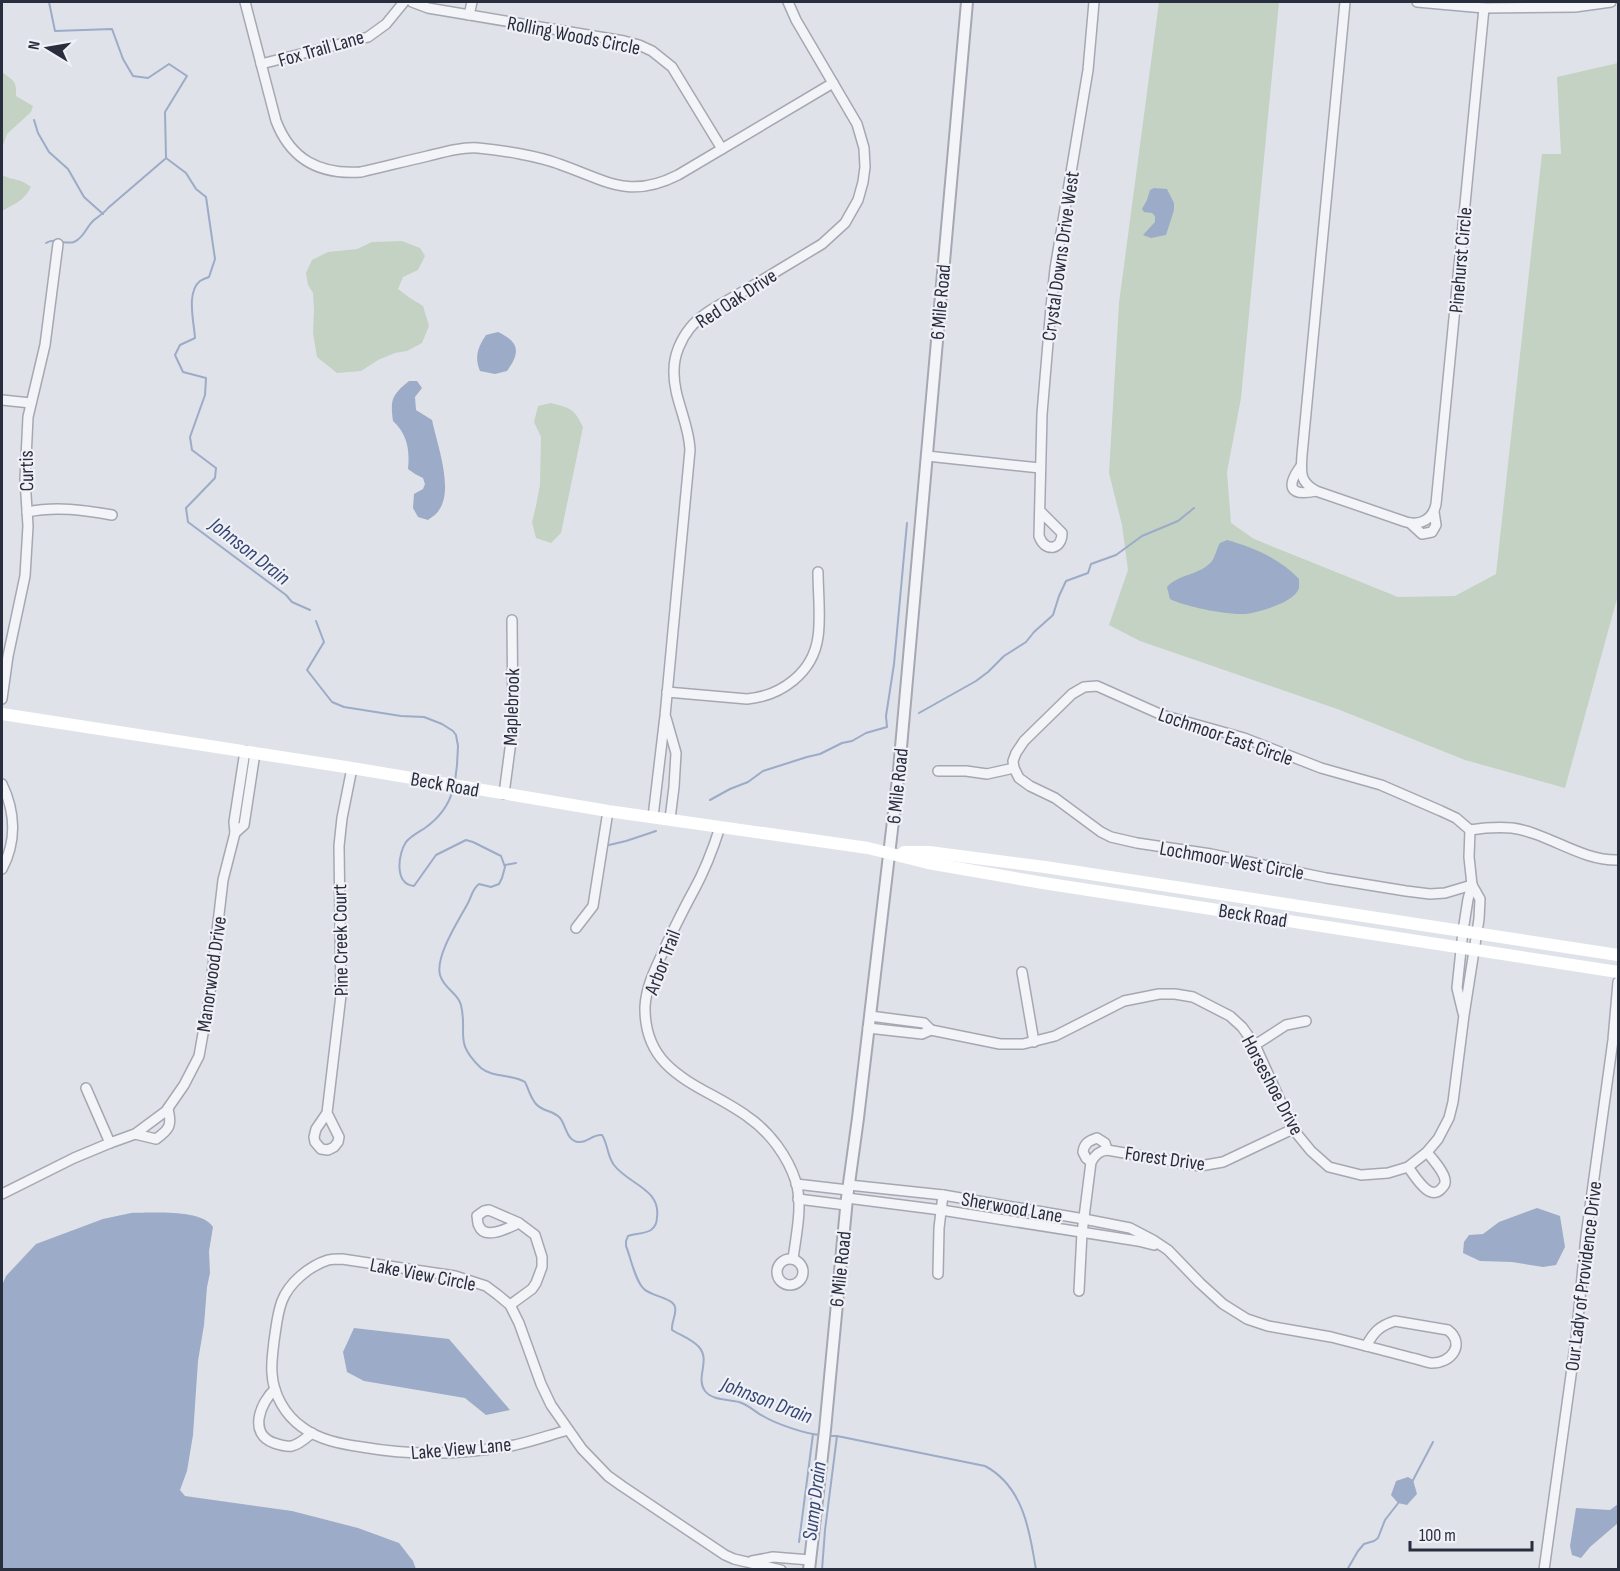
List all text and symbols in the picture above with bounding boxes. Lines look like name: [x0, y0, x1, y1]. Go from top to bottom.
street label: Rolling Woods Circle: [505, 11, 642, 61]
north arrow: [18, 18, 78, 78]
street label: Fox Trail Lane: [276, 25, 367, 73]
text: N: [25, 39, 45, 51]
street label: Crystal Downs Drive West: [1037, 170, 1085, 343]
street label: Pinehurst Circle: [1444, 206, 1478, 314]
street label: 6 Mile Road: [926, 263, 956, 341]
street label: Red Oak Drive: [692, 264, 782, 334]
street label: Curtis: [15, 450, 39, 492]
water label: Johnson Drain: [203, 511, 295, 591]
street label: Maplebrook: [499, 667, 525, 746]
street label: Lochmoor East Circle: [1155, 703, 1296, 771]
street label: 6 Mile Road: [882, 747, 914, 825]
street label: Beck Road: [409, 767, 481, 803]
street label: Lochmoor West Circle: [1158, 836, 1306, 885]
street label: Pine Creek Court: [328, 884, 354, 996]
street label: Beck Road: [1217, 899, 1289, 933]
street label: Manorwood Drive: [192, 915, 232, 1034]
street label: Arbor Trail: [639, 927, 686, 999]
street label: Horseshoe Drive: [1236, 1032, 1308, 1139]
street label: Forest Drive: [1123, 1142, 1206, 1176]
street label: Our Lady of Providence Drive: [1560, 1180, 1608, 1372]
street label: Sherwood Lane: [959, 1187, 1064, 1229]
street label: 6 Mile Road: [825, 1230, 857, 1308]
street label: Lake View Circle: [368, 1253, 478, 1297]
water label: Johnson Drain: [716, 1371, 816, 1429]
street label: Lake View Lane: [410, 1433, 512, 1465]
water label: Sump Drain: [797, 1460, 832, 1542]
scale bar: [1410, 1514, 1532, 1552]
text: 100 m: [1419, 1525, 1456, 1546]

